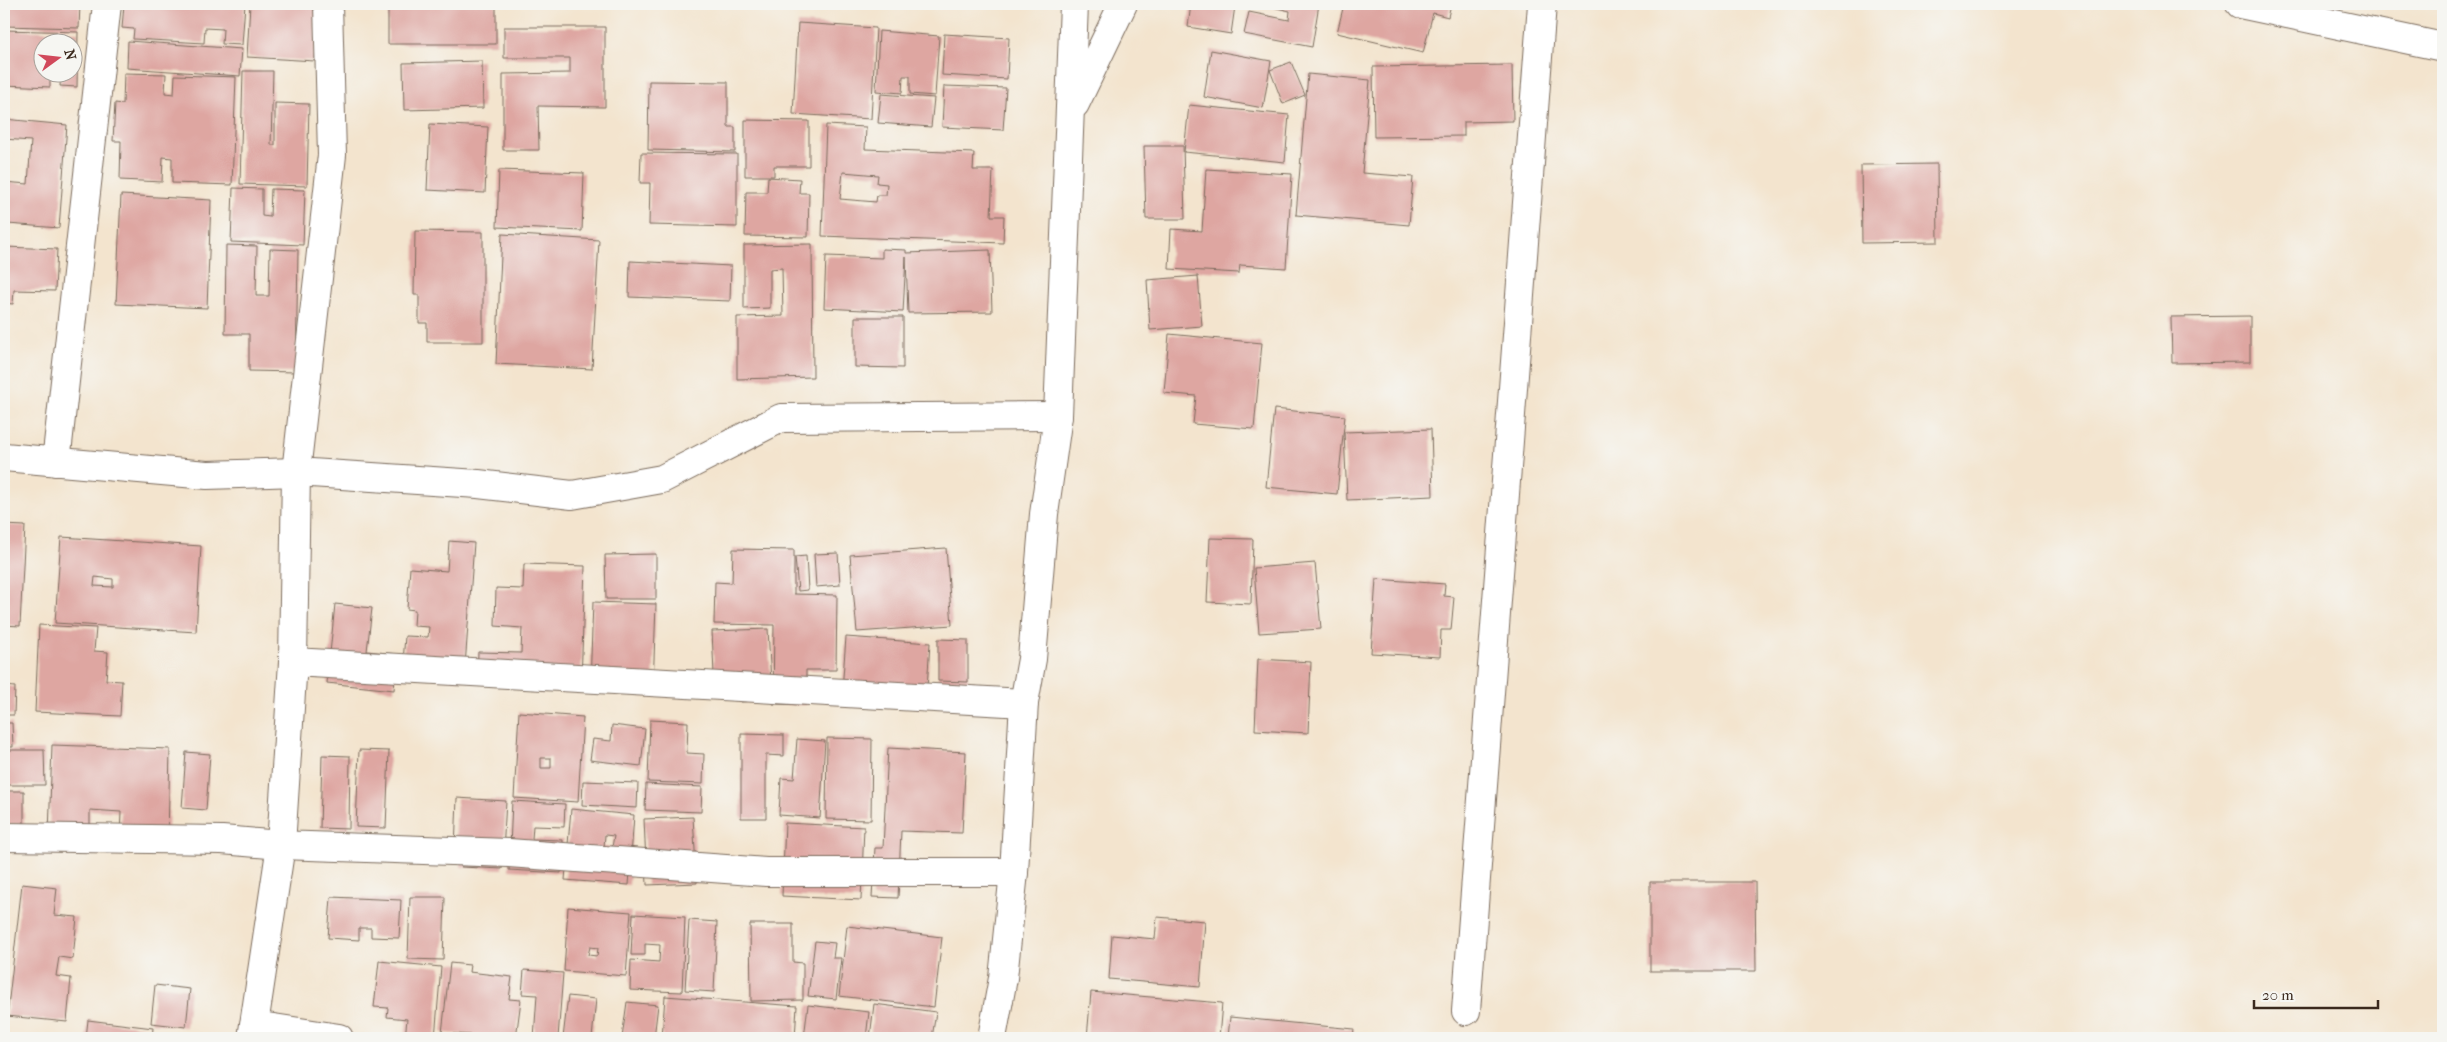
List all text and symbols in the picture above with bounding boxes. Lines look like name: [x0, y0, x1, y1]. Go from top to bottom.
north arrow: [32, 32, 82, 82]
text: N: [60, 47, 80, 62]
scale bar: [2254, 977, 2378, 1009]
text: 20 m: [2262, 986, 2294, 1004]

